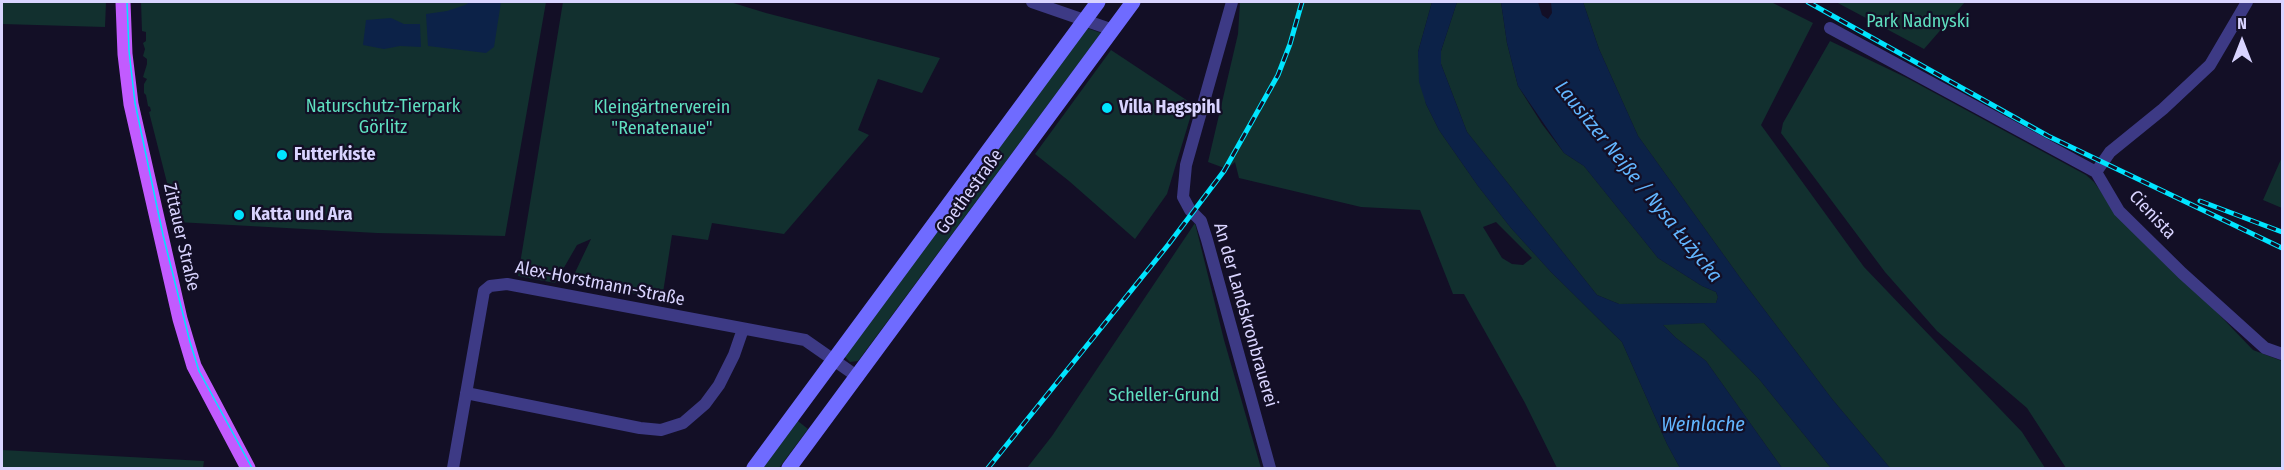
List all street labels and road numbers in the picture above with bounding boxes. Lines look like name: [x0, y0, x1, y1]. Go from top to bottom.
street label: Goethestraße: [932, 145, 1008, 239]
street label: Zittauer Straße: [158, 181, 204, 293]
street label: Cienista: [2124, 186, 2180, 244]
street label: An der Landskronbrauerei: [1208, 220, 1282, 410]
street label: Alex-Horstmann-Straße: [513, 257, 687, 311]

